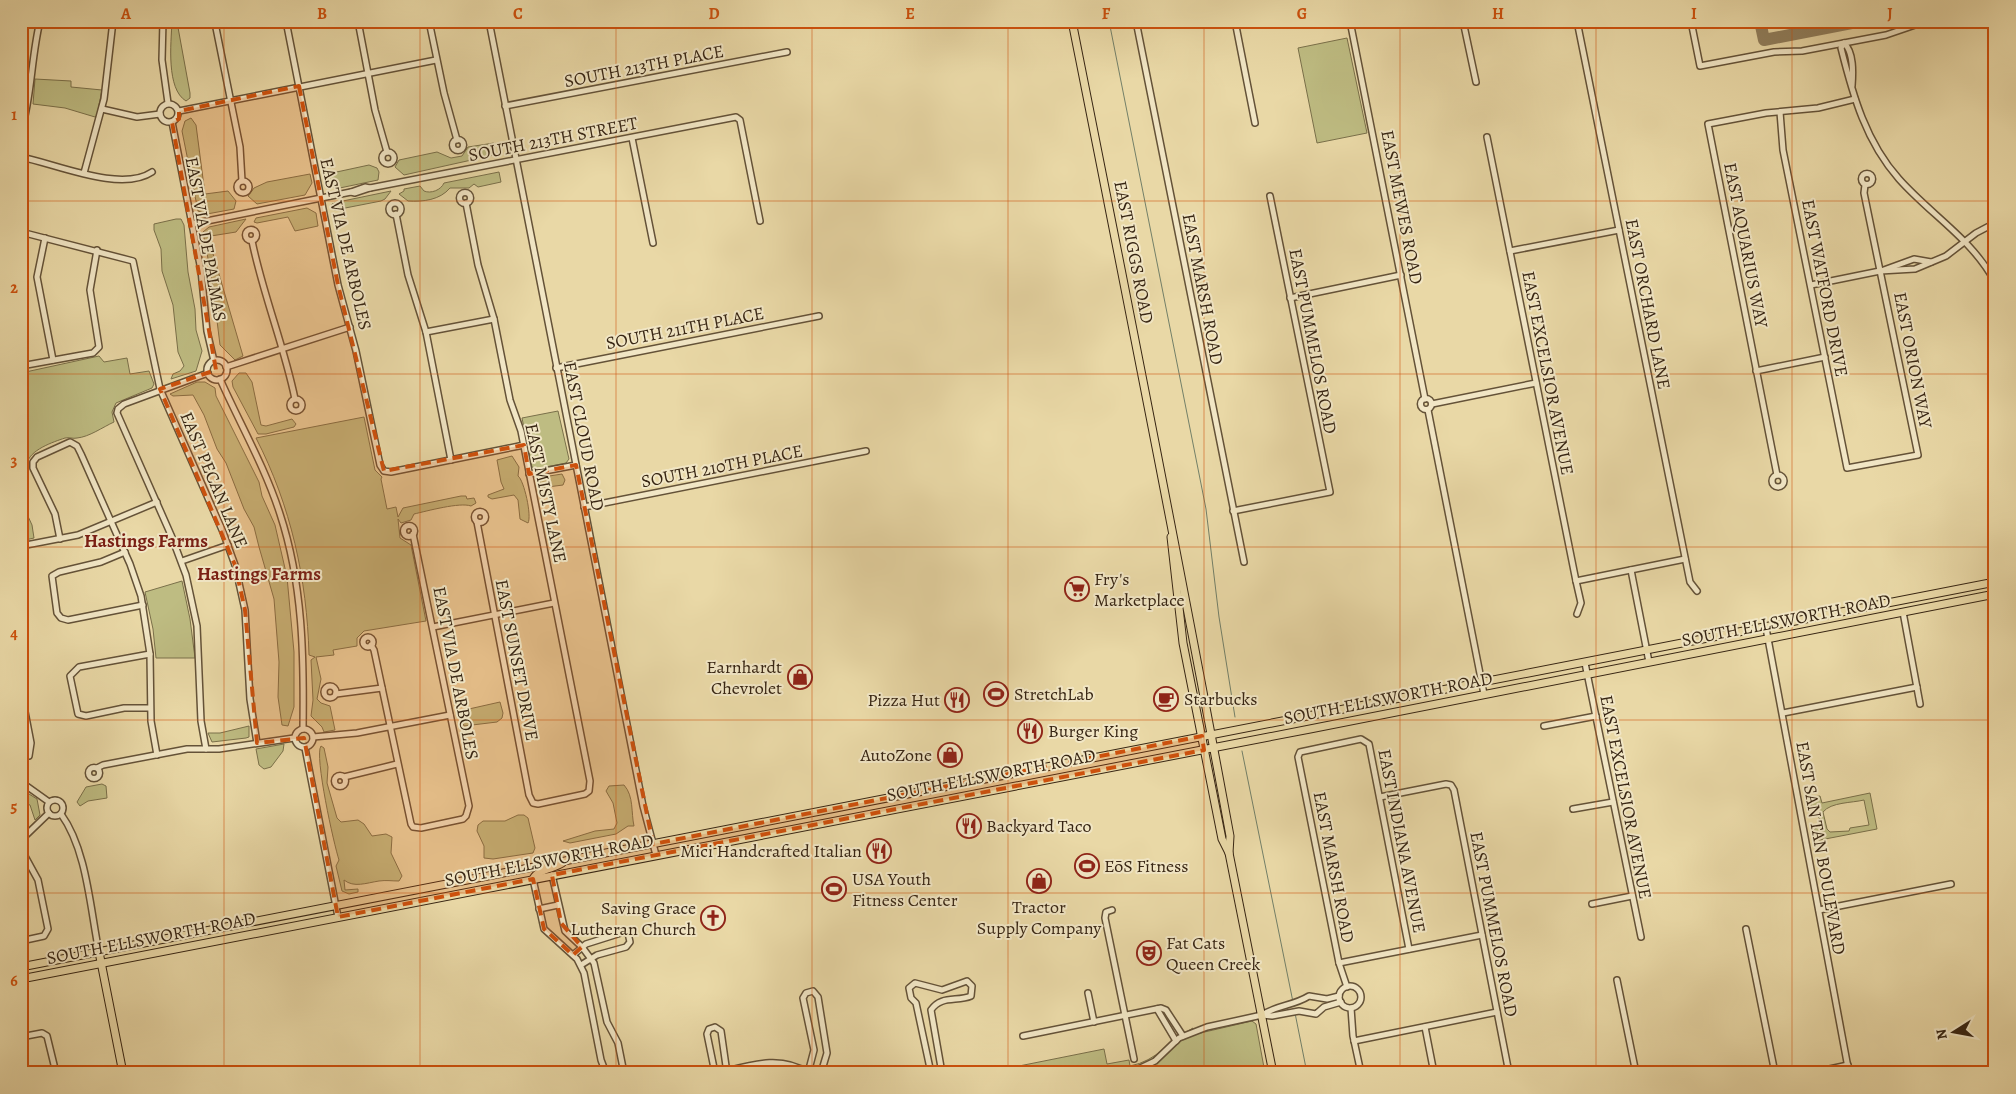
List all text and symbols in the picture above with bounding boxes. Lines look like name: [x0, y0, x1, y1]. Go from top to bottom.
text: A: [120, 3, 132, 25]
text: B: [317, 3, 327, 25]
text: C: [513, 3, 523, 25]
text: D: [708, 3, 720, 25]
text: E: [905, 3, 915, 25]
text: F: [1102, 3, 1111, 25]
text: G: [1297, 3, 1307, 25]
text: H: [1492, 3, 1504, 25]
text: I: [1691, 3, 1697, 25]
text: J: [1887, 3, 1893, 25]
street label: SOUTH 213TH PLACE: [562, 39, 726, 93]
text: 1: [11, 104, 17, 126]
street label: SOUTH 213TH STREET: [466, 111, 640, 167]
street label: EAST MEWES ROAD: [1375, 128, 1429, 286]
street label: EAST VIA DE PALMAS: [180, 155, 232, 323]
street label: EAST VIA DE ARBOLES: [315, 156, 377, 332]
street label: EAST AQUARIUS WAY: [1718, 160, 1774, 331]
street label: EAST RIGGS ROAD: [1108, 179, 1160, 325]
street label: EAST WATFORD DRIVE: [1796, 197, 1854, 379]
street label: EAST MARSH ROAD: [1177, 211, 1229, 367]
street label: EAST ORCHARD LANE: [1620, 217, 1676, 391]
street label: EAST PUMMELOS ROAD: [1283, 246, 1343, 436]
street label: EAST EXCELSIOR AVENUE: [1516, 269, 1580, 477]
text: 2: [10, 277, 18, 299]
street label: EAST ORION WAY: [1888, 290, 1938, 432]
street label: SOUTH 211TH PLACE: [604, 301, 766, 355]
street label: EAST CLOUD ROAD: [558, 359, 610, 513]
street label: EAST PECAN LANE: [174, 408, 254, 552]
street label: EAST MISTY LANE: [519, 421, 573, 565]
street label: SOUTH 210TH PLACE: [639, 439, 805, 493]
text: 3: [11, 450, 18, 472]
district label: Hastings Farms: [84, 528, 208, 554]
district label: Hastings Farms: [197, 561, 321, 587]
place label: Fry's Marketplace: [1094, 567, 1185, 612]
supermarket icon: Fry's Marketplace: [1064, 576, 1090, 602]
street label: EAST SUNSET DRIVE: [490, 577, 544, 743]
street label: EAST VIA DE ARBOLES: [427, 584, 485, 762]
street label: SOUTH ELLSWORTH ROAD: [1680, 588, 1892, 652]
text: 4: [10, 623, 18, 645]
place label: Earnhardt Chevrolet: [706, 655, 782, 700]
shop icon: Earnhardt Chevrolet: [787, 664, 813, 690]
street label: SOUTH ELLSWORTH ROAD: [1282, 666, 1494, 730]
sports icon: StretchLab: [983, 681, 1009, 707]
place label: StretchLab: [1014, 682, 1094, 706]
cafe icon: Starbucks: [1153, 686, 1179, 712]
restaurant icon: Pizza Hut: [944, 687, 970, 713]
place label: Starbucks: [1184, 687, 1257, 711]
place label: Pizza Hut: [867, 688, 940, 712]
street label: EAST EXCELSIOR AVENUE: [1594, 693, 1658, 901]
restaurant icon: Burger King: [1017, 718, 1043, 744]
place label: Burger King: [1048, 719, 1138, 743]
street label: EAST SAN TAN BOULEVARD: [1790, 739, 1852, 957]
shop icon: AutoZone: [937, 742, 963, 768]
place label: AutoZone: [859, 743, 932, 767]
street label: SOUTH ELLSWORTH ROAD: [885, 743, 1097, 807]
street label: EAST INDIANA AVENUE: [1372, 747, 1432, 935]
street label: EAST MARSH ROAD: [1308, 789, 1360, 945]
text: 5: [11, 796, 18, 818]
restaurant icon: Backyard Taco: [956, 813, 982, 839]
place label: Backyard Taco: [986, 814, 1091, 838]
street label: SOUTH ELLSWORTH ROAD: [443, 828, 655, 892]
street label: EAST PUMMELOS ROAD: [1464, 829, 1524, 1019]
restaurant icon: Mici Handcrafted Italian: [866, 838, 892, 864]
place label: Mici Handcrafted Italian: [680, 839, 862, 863]
sports icon: EōS Fitness: [1074, 853, 1100, 879]
place label: EōS Fitness: [1104, 854, 1189, 878]
place label: USA Youth Fitness Center: [852, 867, 958, 912]
shop icon: Tractor Supply Company: [1026, 868, 1052, 894]
sports icon: USA Youth Fitness Center: [821, 876, 847, 902]
place label: Tractor Supply Company: [977, 895, 1102, 940]
place label: Saving Grace Lutheran Church: [570, 896, 696, 941]
church icon: Saving Grace Lutheran Church: [700, 905, 726, 931]
street label: SOUTH ELLSWORTH ROAD: [45, 906, 257, 970]
place label: Fat Cats Queen Creek: [1166, 931, 1261, 976]
theatre icon: Fat Cats Queen Creek: [1136, 940, 1162, 966]
text: 6: [10, 970, 18, 992]
north arrow: [1928, 1006, 1978, 1056]
text: N: [1931, 1028, 1952, 1041]

